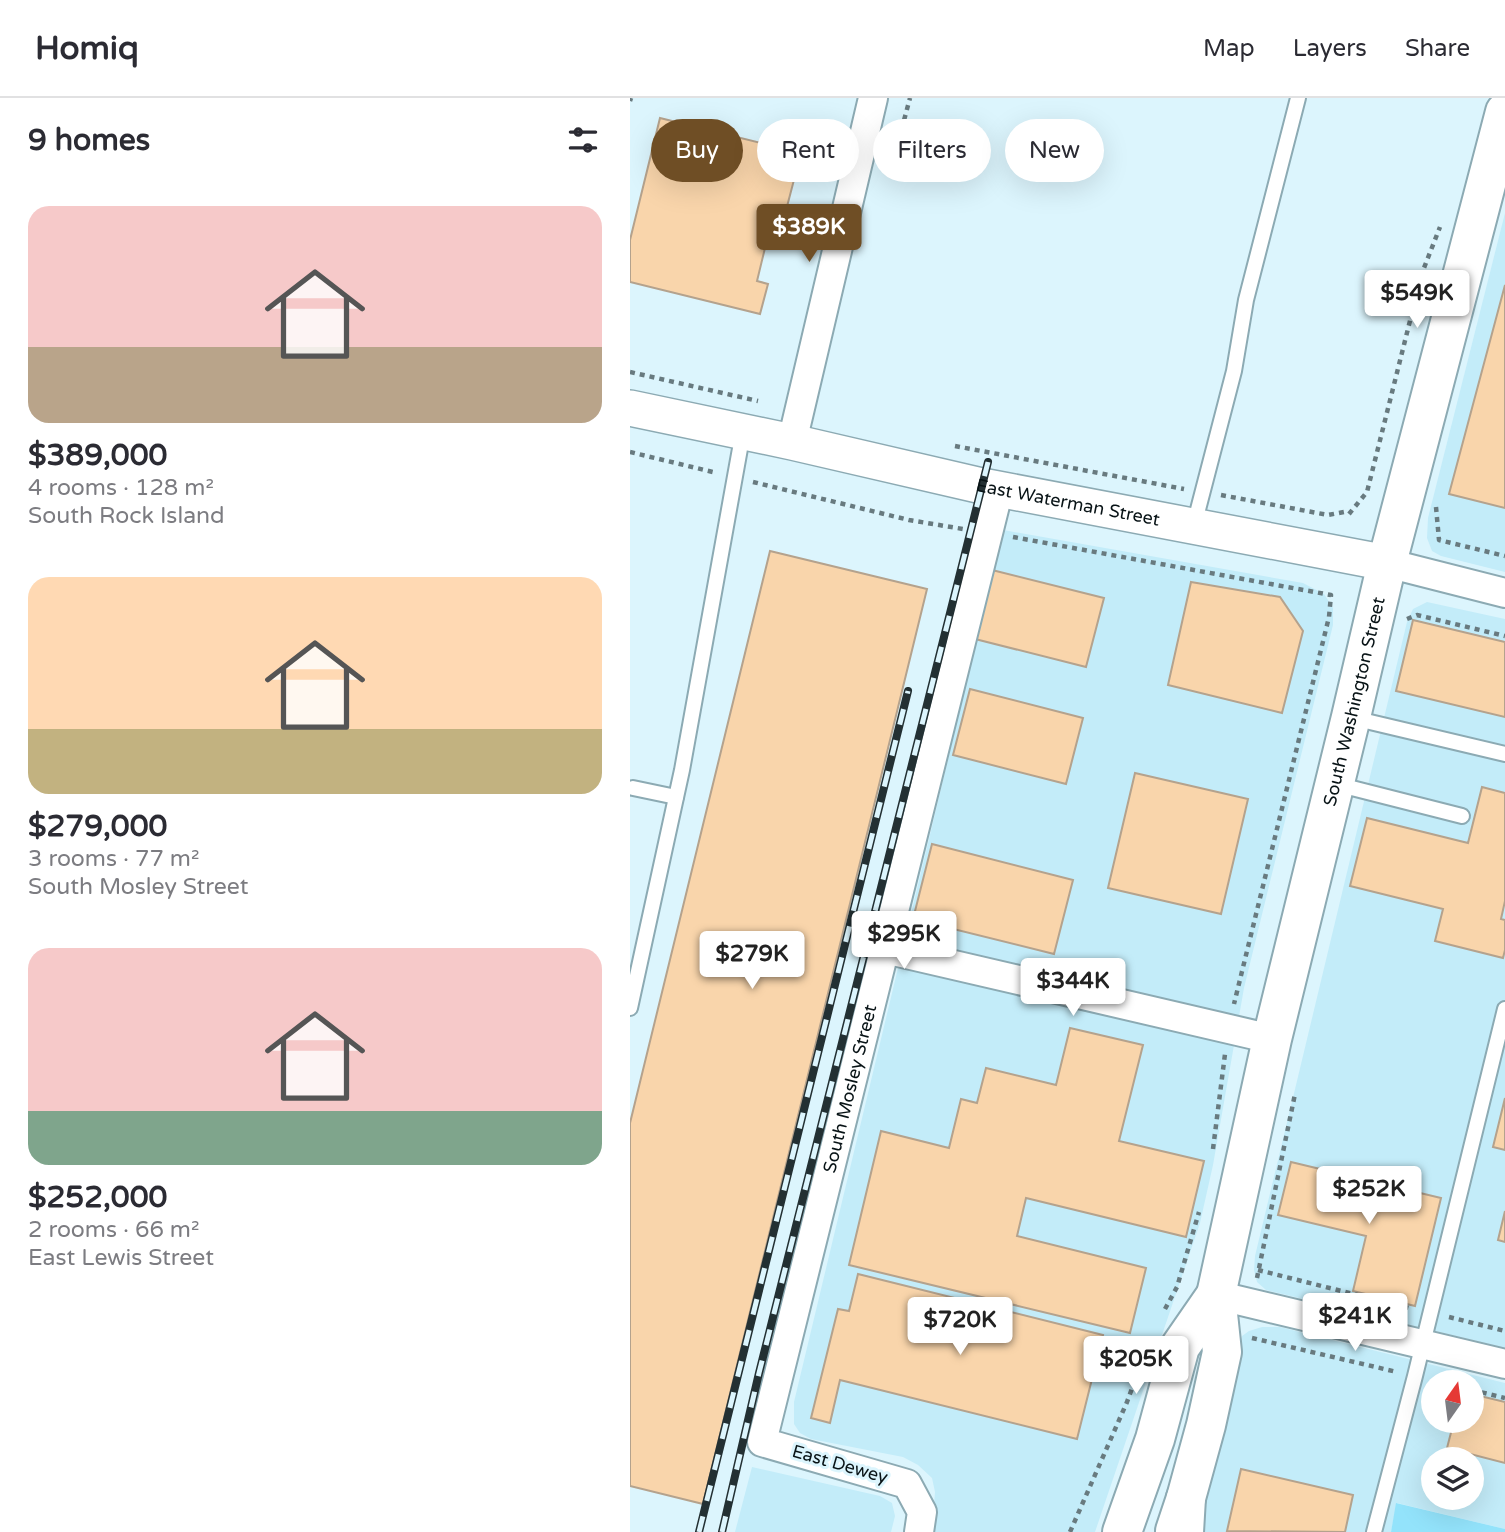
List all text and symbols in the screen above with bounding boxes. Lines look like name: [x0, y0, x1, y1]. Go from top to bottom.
text: Homiq: [35, 29, 139, 68]
text: Map: [1203, 34, 1255, 63]
text: Layers: [1293, 34, 1367, 63]
text: Share: [1405, 34, 1470, 63]
chip: Buy: [651, 119, 743, 182]
chip: Rent: [757, 119, 859, 182]
chip: Filters: [873, 119, 991, 182]
chip: New: [1005, 119, 1104, 182]
icon: filters: [564, 121, 602, 159]
text: 9 homes: [28, 122, 150, 159]
pin: $389K: [760, 204, 858, 264]
text: $389K: [773, 213, 845, 241]
icon: home: [252, 251, 378, 377]
pin: $549K: [1368, 271, 1466, 330]
text: $549K: [1381, 279, 1453, 307]
text: $389,000: [28, 437, 167, 474]
text: 4 rooms · 128 m²: [28, 474, 214, 502]
street label: East Waterman Street: [974, 474, 1162, 531]
text: South Rock Island: [28, 502, 225, 530]
street label: South Washington Street: [1319, 595, 1390, 808]
icon: home: [252, 622, 378, 748]
text: $279,000: [28, 808, 167, 845]
text: 3 rooms · 77 m²: [28, 845, 199, 873]
text: South Mosley Street: [28, 873, 249, 901]
pin: $295K: [855, 912, 953, 971]
text: $295K: [868, 920, 940, 948]
pin: $279K: [703, 932, 801, 991]
text: $279K: [716, 940, 788, 968]
pin: $344K: [1024, 958, 1122, 1018]
text: $344K: [1037, 967, 1109, 995]
icon: home: [252, 993, 378, 1119]
street label: South Mosley Street: [818, 1002, 881, 1175]
pin: $252K: [1320, 1166, 1418, 1226]
text: $252K: [1333, 1175, 1405, 1203]
text: $252,000: [28, 1179, 167, 1216]
text: 2 rooms · 66 m²: [28, 1216, 199, 1244]
text: East Lewis Street: [28, 1244, 214, 1272]
pin: $241K: [1306, 1294, 1404, 1353]
pin: $720K: [911, 1298, 1009, 1357]
text: $241K: [1319, 1302, 1391, 1330]
text: $720K: [924, 1306, 996, 1334]
pin: $205K: [1087, 1336, 1185, 1396]
text: $205K: [1100, 1345, 1172, 1373]
north arrow: [1421, 1370, 1484, 1433]
map controls: [1421, 1370, 1484, 1510]
street label: East Dewey: [789, 1440, 891, 1488]
button: layers: [1421, 1447, 1484, 1510]

